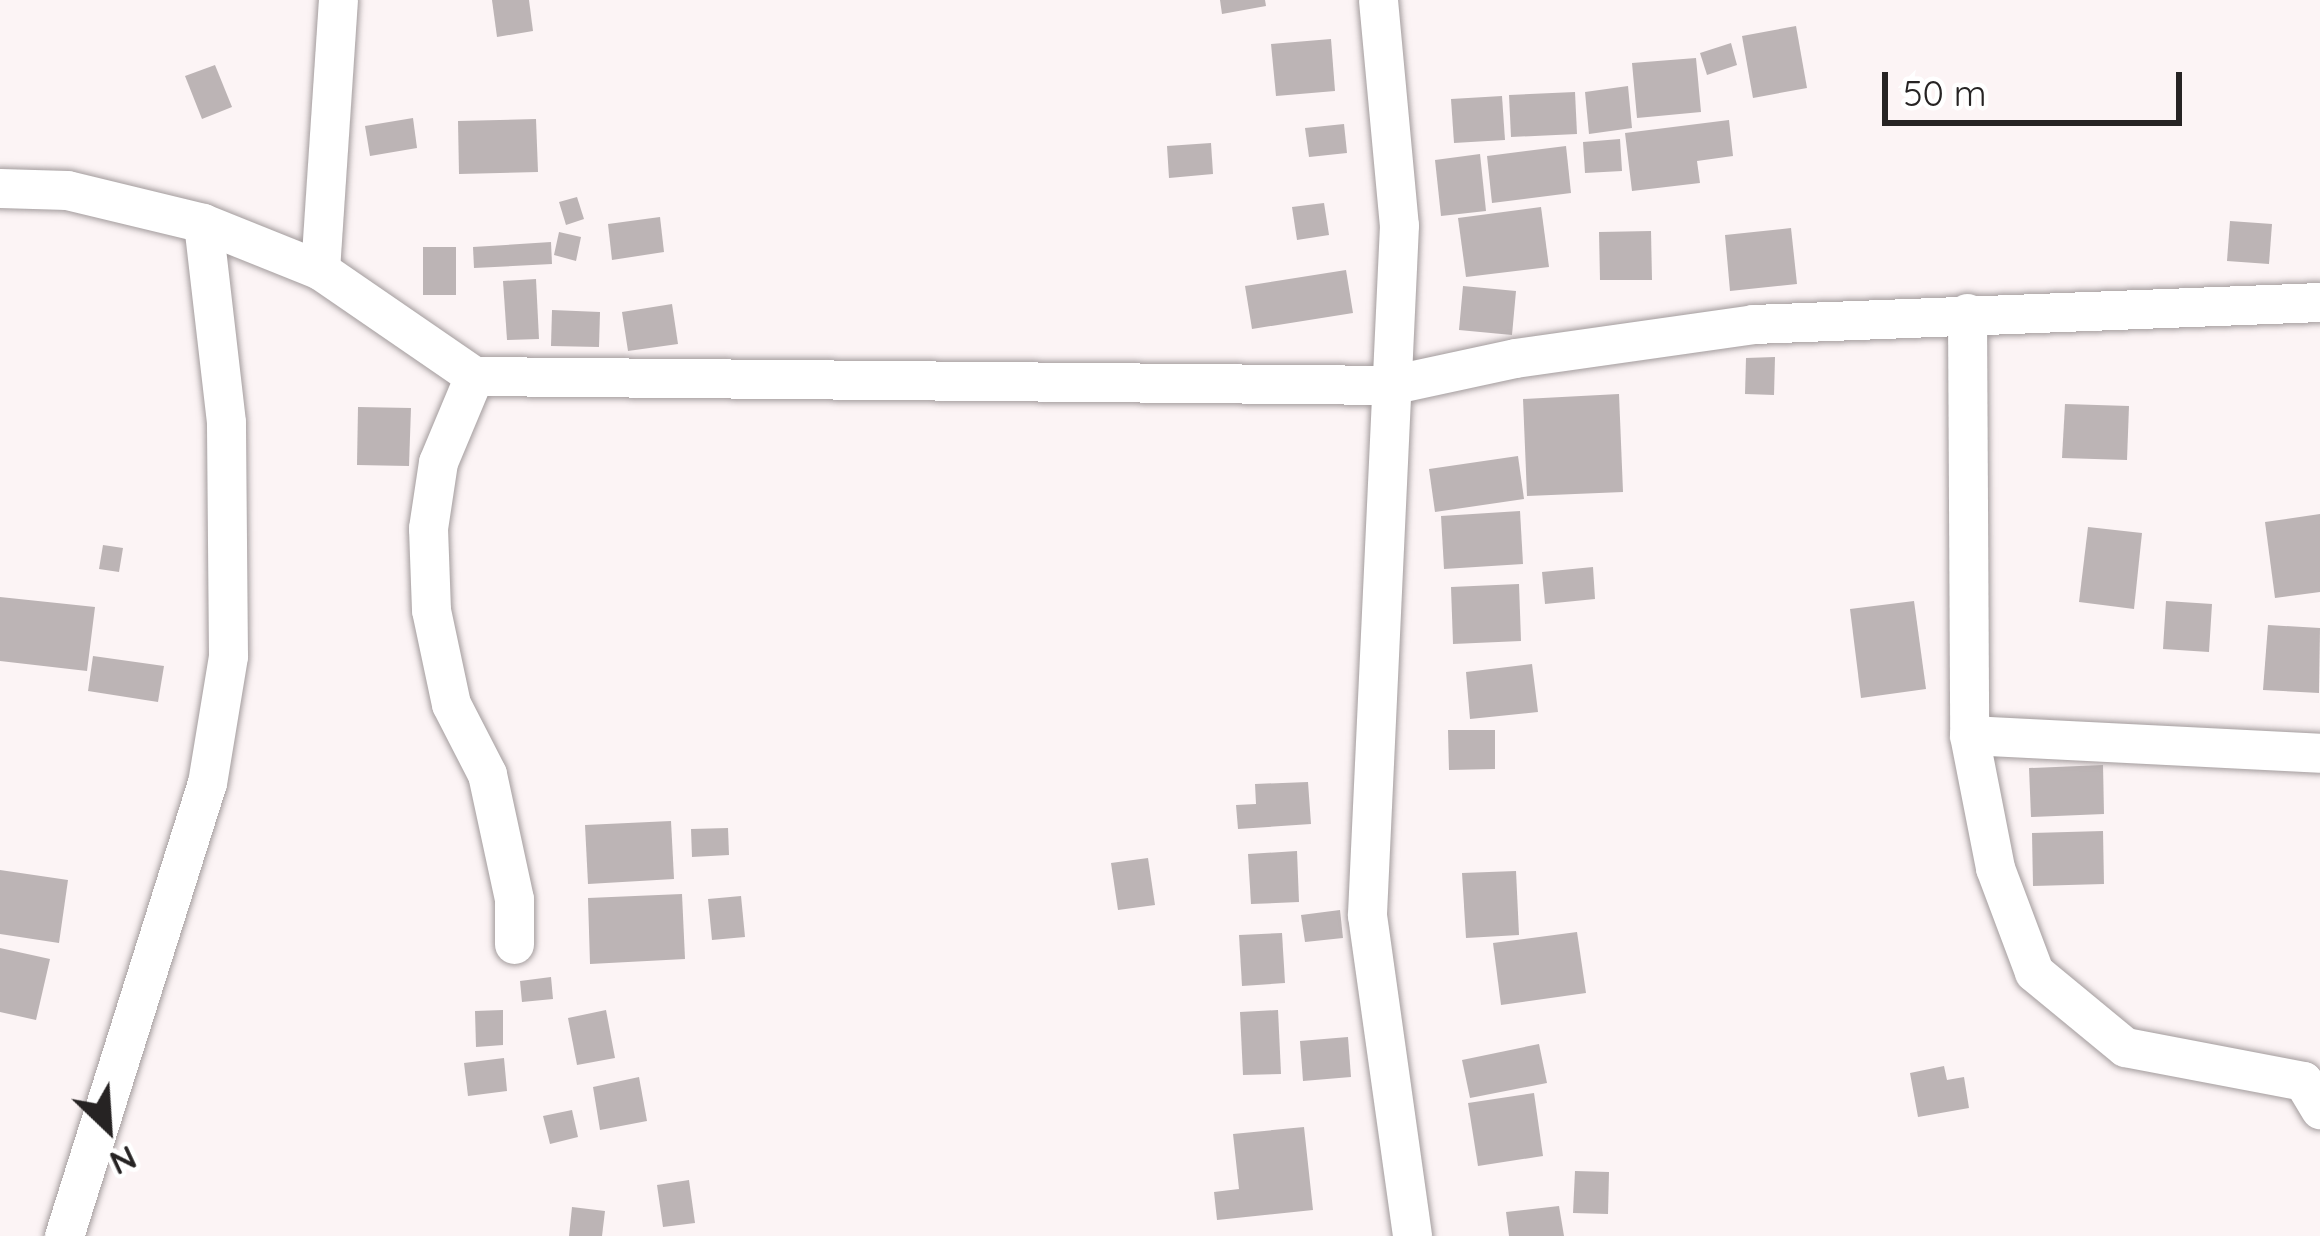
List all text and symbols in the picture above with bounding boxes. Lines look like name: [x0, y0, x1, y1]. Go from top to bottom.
scale bar: [1888, 48, 2188, 122]
text: 50 m: [1903, 70, 1987, 115]
north arrow: [48, 1068, 168, 1188]
text: N: [104, 1137, 143, 1185]

